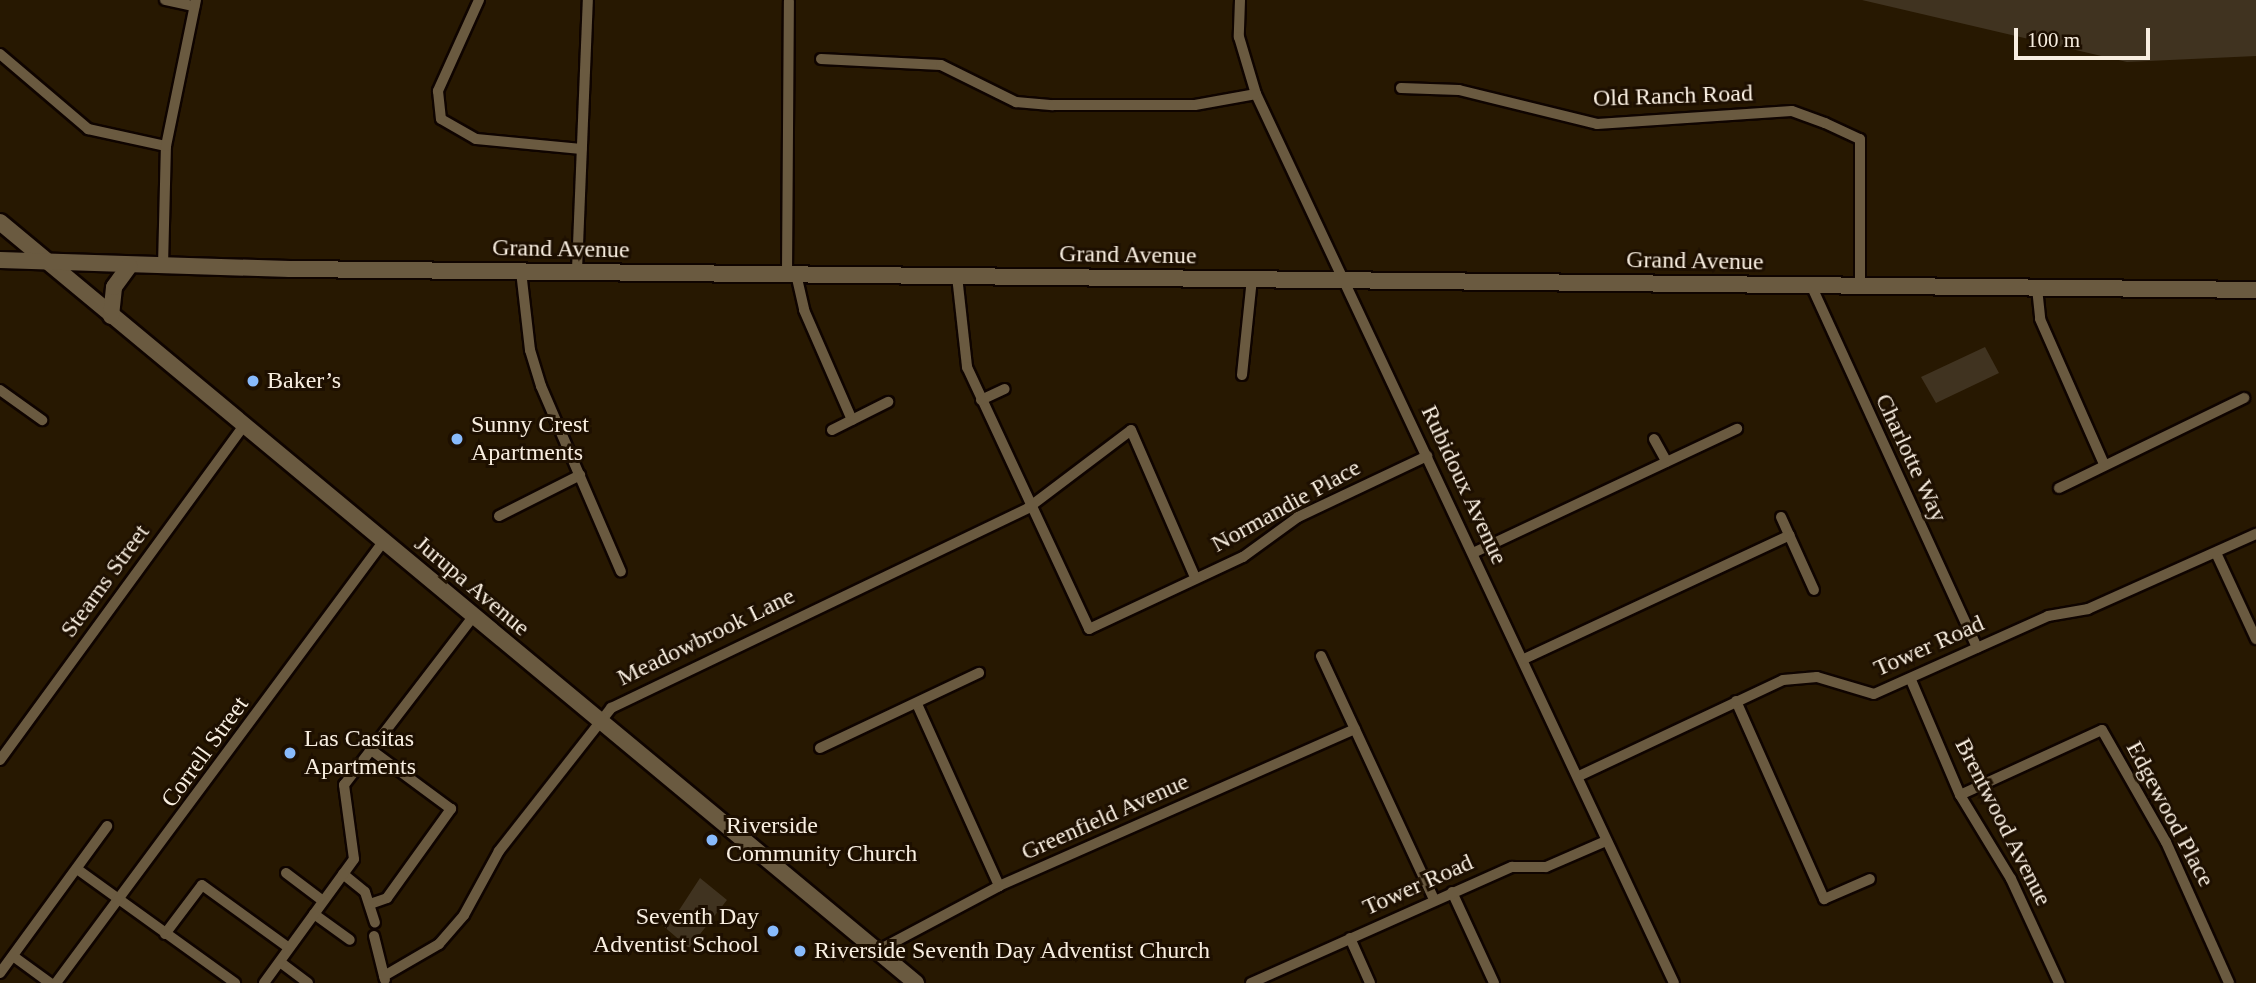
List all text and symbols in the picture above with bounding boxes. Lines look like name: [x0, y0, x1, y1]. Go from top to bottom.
scale bar: [2018, 14, 2154, 58]
text: 100 m: [2027, 28, 2080, 52]
street label: Old Ranch Road: [1593, 79, 1753, 113]
street label: Grand Avenue: [491, 233, 631, 265]
street label: Grand Avenue: [1058, 239, 1198, 271]
street label: Grand Avenue: [1625, 245, 1765, 277]
place label: Baker’s: [267, 367, 341, 395]
marker: Baker’s: [245, 373, 261, 389]
street label: Charlotte Way: [1869, 389, 1953, 527]
street label: Rubidoux Avenue: [1414, 400, 1514, 570]
place label: Sunny Crest Apartments: [471, 411, 589, 467]
marker: Sunny Crest Apartments: [449, 431, 465, 447]
street label: Normandie Place: [1206, 453, 1366, 559]
street label: Stearns Street: [54, 519, 156, 643]
street label: Jurupa Avenue: [408, 529, 536, 643]
street label: Meadowbrook Lane: [613, 582, 799, 692]
street label: Tower Road: [1869, 609, 1989, 683]
street label: Correll Street: [155, 691, 255, 813]
place label: Las Casitas Apartments: [304, 725, 416, 781]
street label: Brentwood Avenue: [1948, 733, 2058, 911]
street label: Edgewood Place: [2120, 736, 2220, 892]
marker: Las Casitas Apartments: [282, 745, 298, 761]
street label: Greenfield Avenue: [1016, 767, 1194, 867]
place label: Riverside Community Church: [726, 812, 917, 868]
marker: Riverside Community Church: [704, 832, 720, 848]
street label: Tower Road: [1358, 848, 1478, 922]
place label: Seventh Day Adventist School: [593, 903, 759, 959]
marker: Seventh Day Adventist School: [765, 923, 781, 939]
place label: Riverside Seventh Day Adventist Church: [814, 937, 1211, 965]
marker: Riverside Seventh Day Adventist Church: [792, 943, 808, 959]

